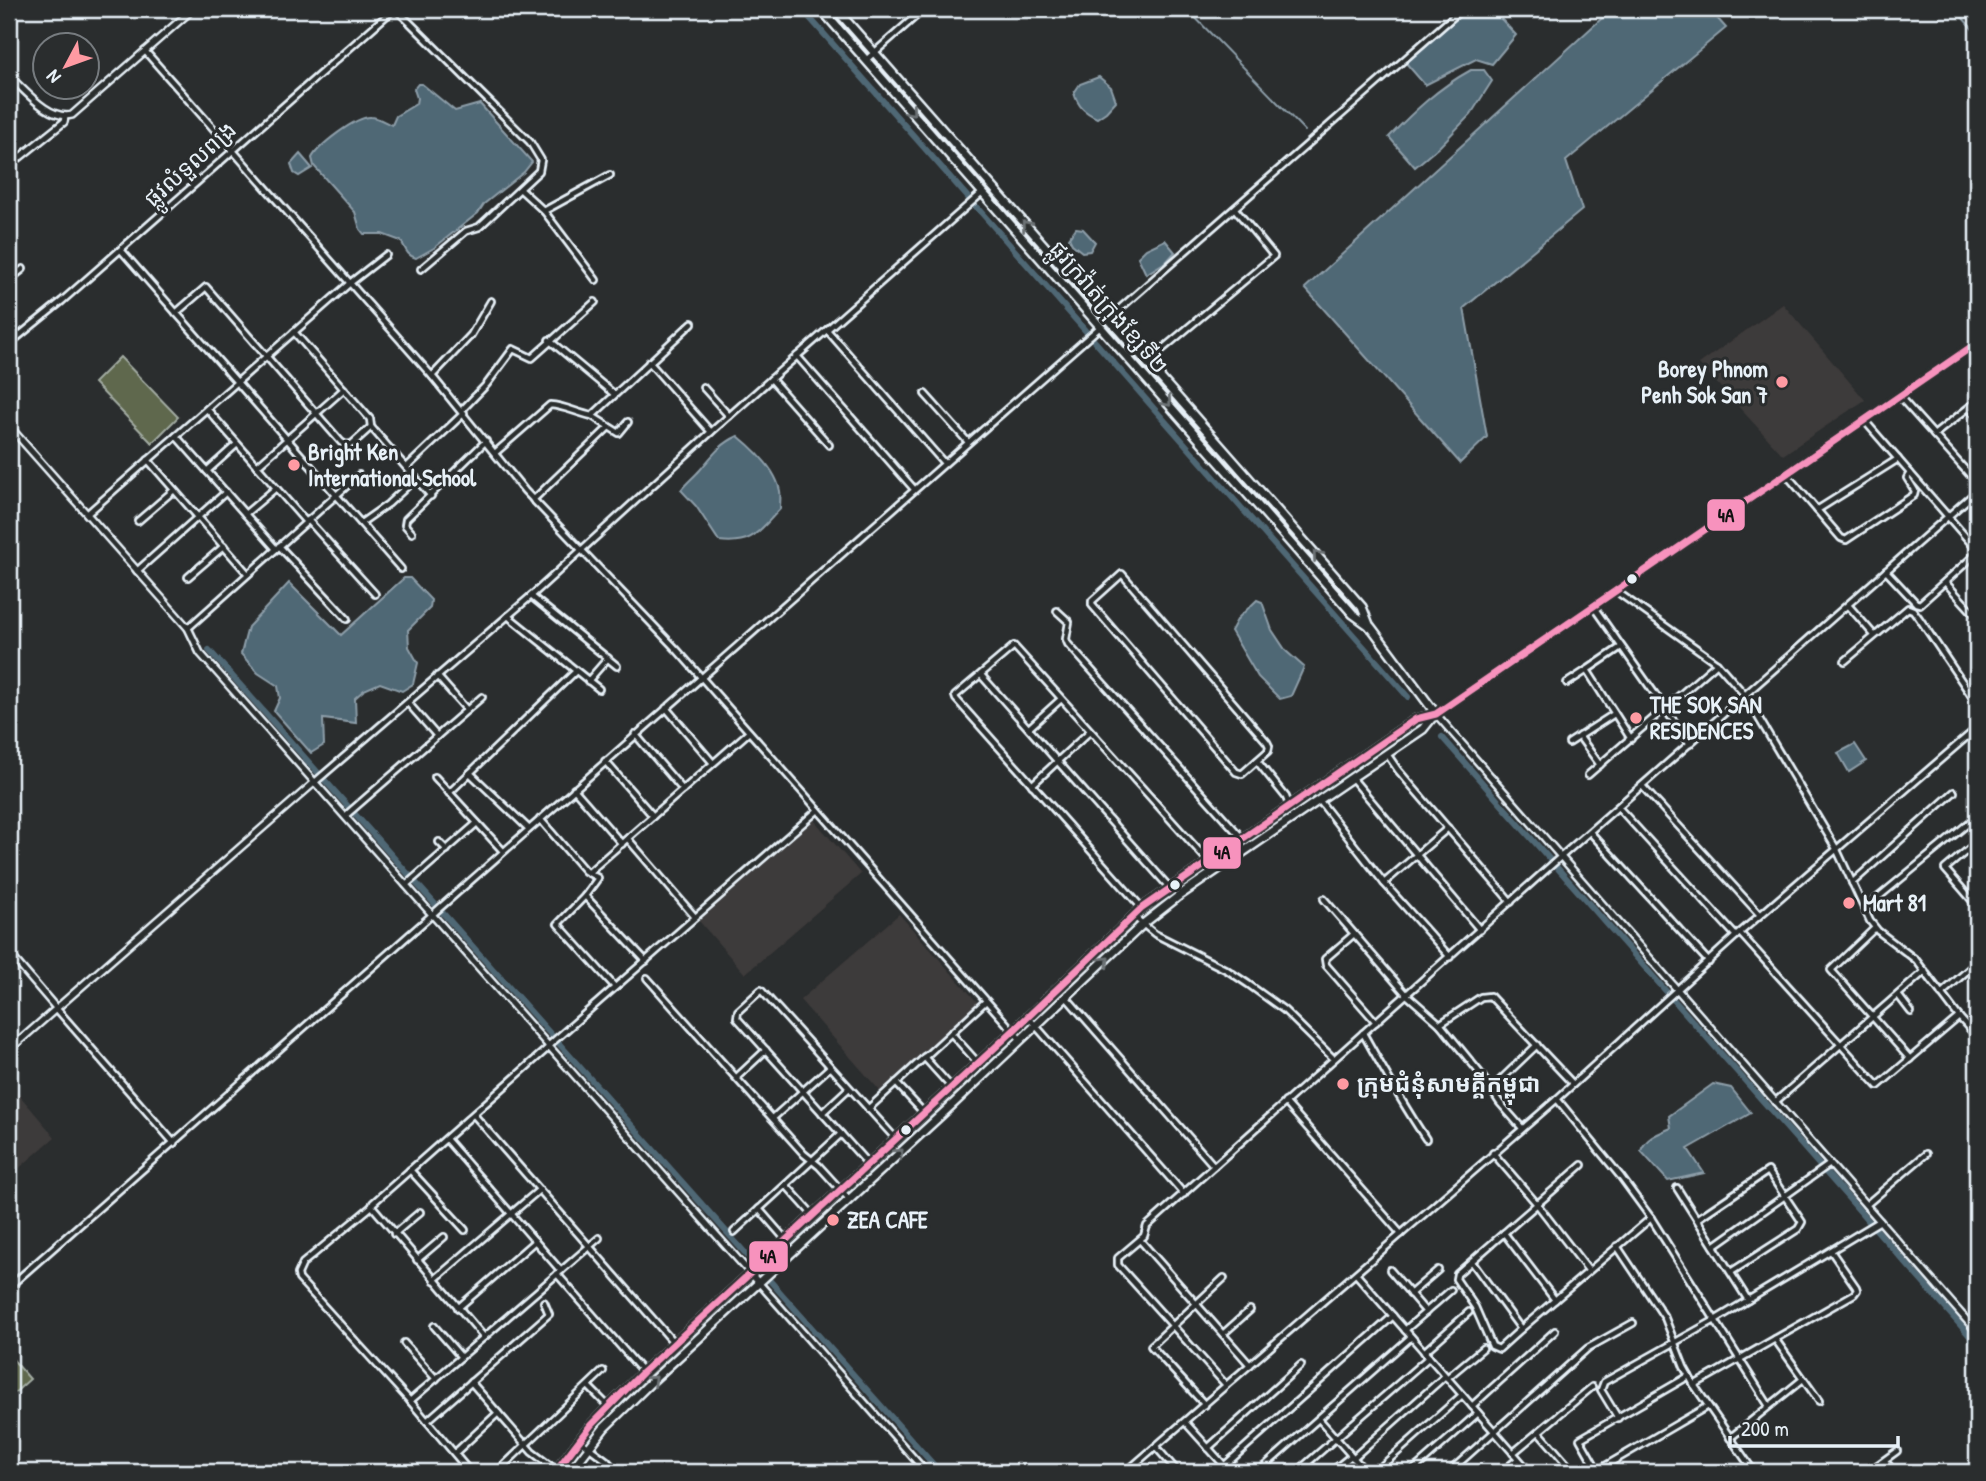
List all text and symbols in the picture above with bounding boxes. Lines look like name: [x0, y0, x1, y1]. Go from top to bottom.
north arrow: [32, 32, 102, 102]
text: N: [40, 65, 66, 89]
one-way arrow: [903, 103, 915, 116]
street label: ផ្លូវលំទួលពង្រ: [137, 114, 247, 218]
one-way arrow: [1021, 220, 1034, 233]
street label: ផ្លូវក្រវ៉ាត់ក្រុងខ្សែទី២: [1038, 233, 1176, 384]
place label: Borey Phnom Penh Sok San 7: [1641, 353, 1768, 410]
marker: Borey Phnom Penh Sok San 7: [1774, 374, 1790, 390]
one-way arrow: [1159, 394, 1171, 407]
place label: Bright Ken International School: [308, 436, 477, 493]
marker: Bright Ken International School: [286, 457, 302, 473]
line badge: 4A: [1706, 498, 1746, 532]
text: 4A: [1718, 502, 1735, 528]
one-way arrow: [1313, 551, 1325, 564]
unlabelled marker: [1625, 572, 1639, 586]
place label: THE SOK SAN RESIDENCES: [1649, 689, 1762, 746]
marker: THE SOK SAN RESIDENCES: [1628, 710, 1644, 726]
line badge: 4A: [1202, 836, 1242, 870]
text: 4A: [1214, 839, 1231, 865]
unlabelled marker: [1168, 878, 1182, 892]
place label: Mart 81: [1863, 887, 1926, 918]
marker: Mart 81: [1841, 895, 1857, 911]
one-way arrow: [1096, 956, 1109, 969]
place label: ក្រុមជំនុំសាមគ្គីកម្ពុជា: [1357, 1068, 1540, 1105]
marker: ក្រុមជំនុំសាមគ្គីកម្ពុជា: [1335, 1076, 1351, 1092]
unlabelled marker: [899, 1123, 913, 1137]
one-way arrow: [891, 1149, 904, 1162]
place label: ZEA CAFE: [847, 1204, 929, 1235]
marker: ZEA CAFE: [825, 1212, 841, 1228]
line badge: 4A: [748, 1240, 789, 1273]
text: 4A: [760, 1243, 777, 1269]
one-way arrow: [645, 1376, 658, 1389]
scale bar: [1730, 1404, 1898, 1448]
text: 200 m: [1741, 1414, 1789, 1443]

